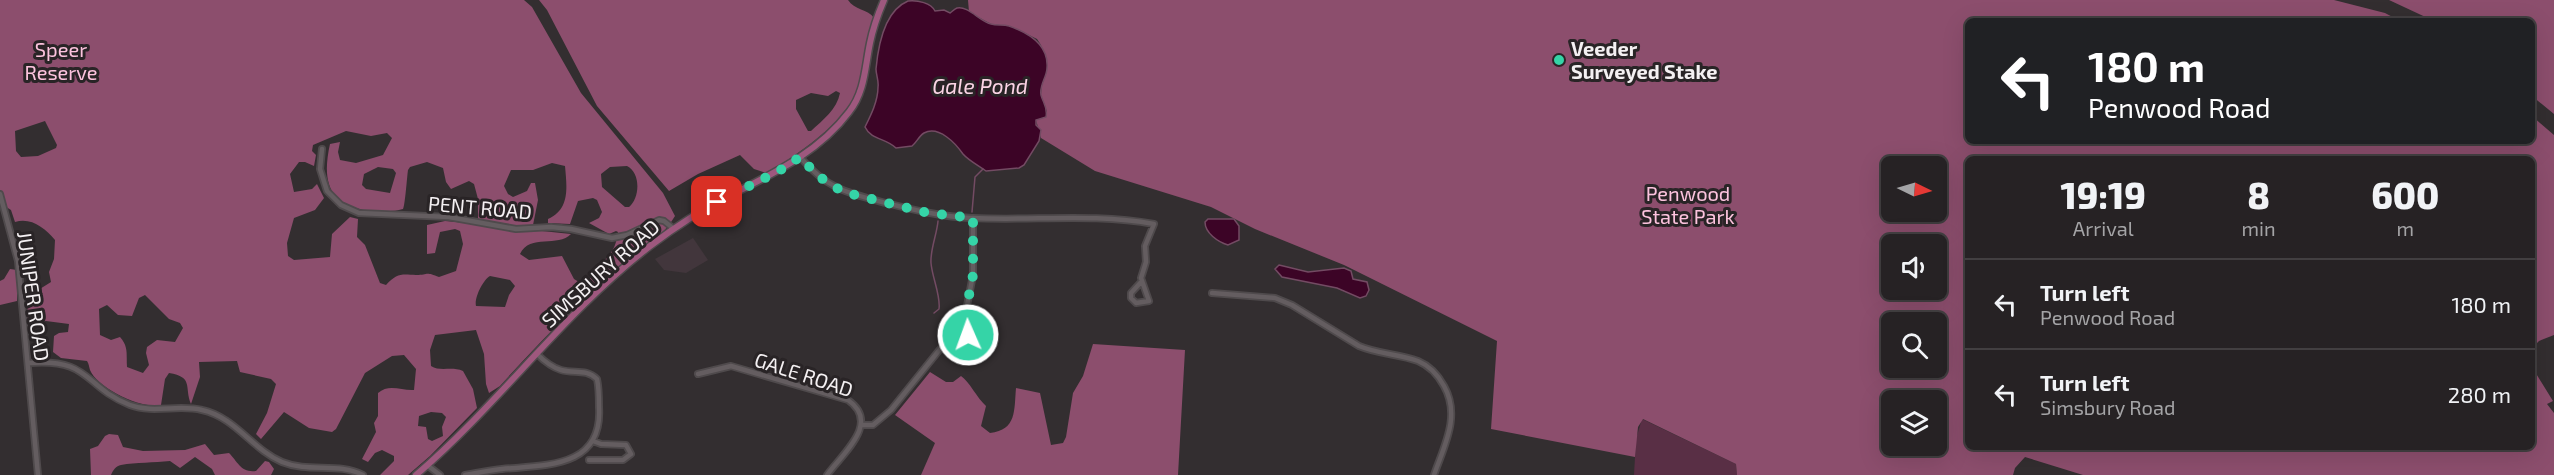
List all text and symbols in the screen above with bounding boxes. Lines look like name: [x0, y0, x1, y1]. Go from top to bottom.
place label: Veeder Surveyed Stake: [1571, 36, 1717, 84]
park label: Speer Reserve: [24, 37, 98, 84]
text: 180 m: [2088, 40, 2205, 90]
icon: left: [1989, 42, 2067, 120]
marker: Veeder Surveyed Stake: [1552, 53, 1566, 67]
water label: Gale Pond: [932, 73, 1028, 98]
text: Penwood Road: [2088, 91, 2270, 123]
north arrow: [1881, 156, 1947, 222]
map controls: [1881, 156, 1947, 456]
text: 19:19: [2061, 173, 2146, 216]
text: 8: [2247, 173, 2270, 216]
text: 600: [2371, 173, 2439, 216]
pin: [691, 176, 742, 227]
park label: Penwood State Park: [1641, 181, 1735, 228]
icon: arrive: [700, 185, 733, 218]
street label: PENT ROAD: [427, 191, 533, 223]
street label: SIMSBURY ROAD: [536, 214, 664, 332]
text: Arrival: [2073, 216, 2134, 240]
text: min: [2242, 216, 2276, 240]
text: m: [2397, 216, 2414, 240]
street label: JUNIPER ROAD: [13, 230, 55, 362]
button: sound: [1881, 234, 1947, 300]
text: Turn left: [2040, 279, 2129, 305]
icon: left: [1989, 288, 2022, 321]
text: 180 m: [2451, 291, 2511, 317]
position arrow: [936, 303, 1000, 367]
text: Penwood Road: [2040, 305, 2175, 329]
button: search: [1881, 312, 1947, 378]
street label: GALE ROAD: [752, 347, 856, 401]
text: Turn left: [2040, 369, 2129, 395]
icon: left: [1989, 378, 2022, 411]
text: 280 m: [2448, 381, 2511, 407]
button: layers: [1881, 390, 1947, 456]
text: Simsbury Road: [2040, 395, 2175, 419]

